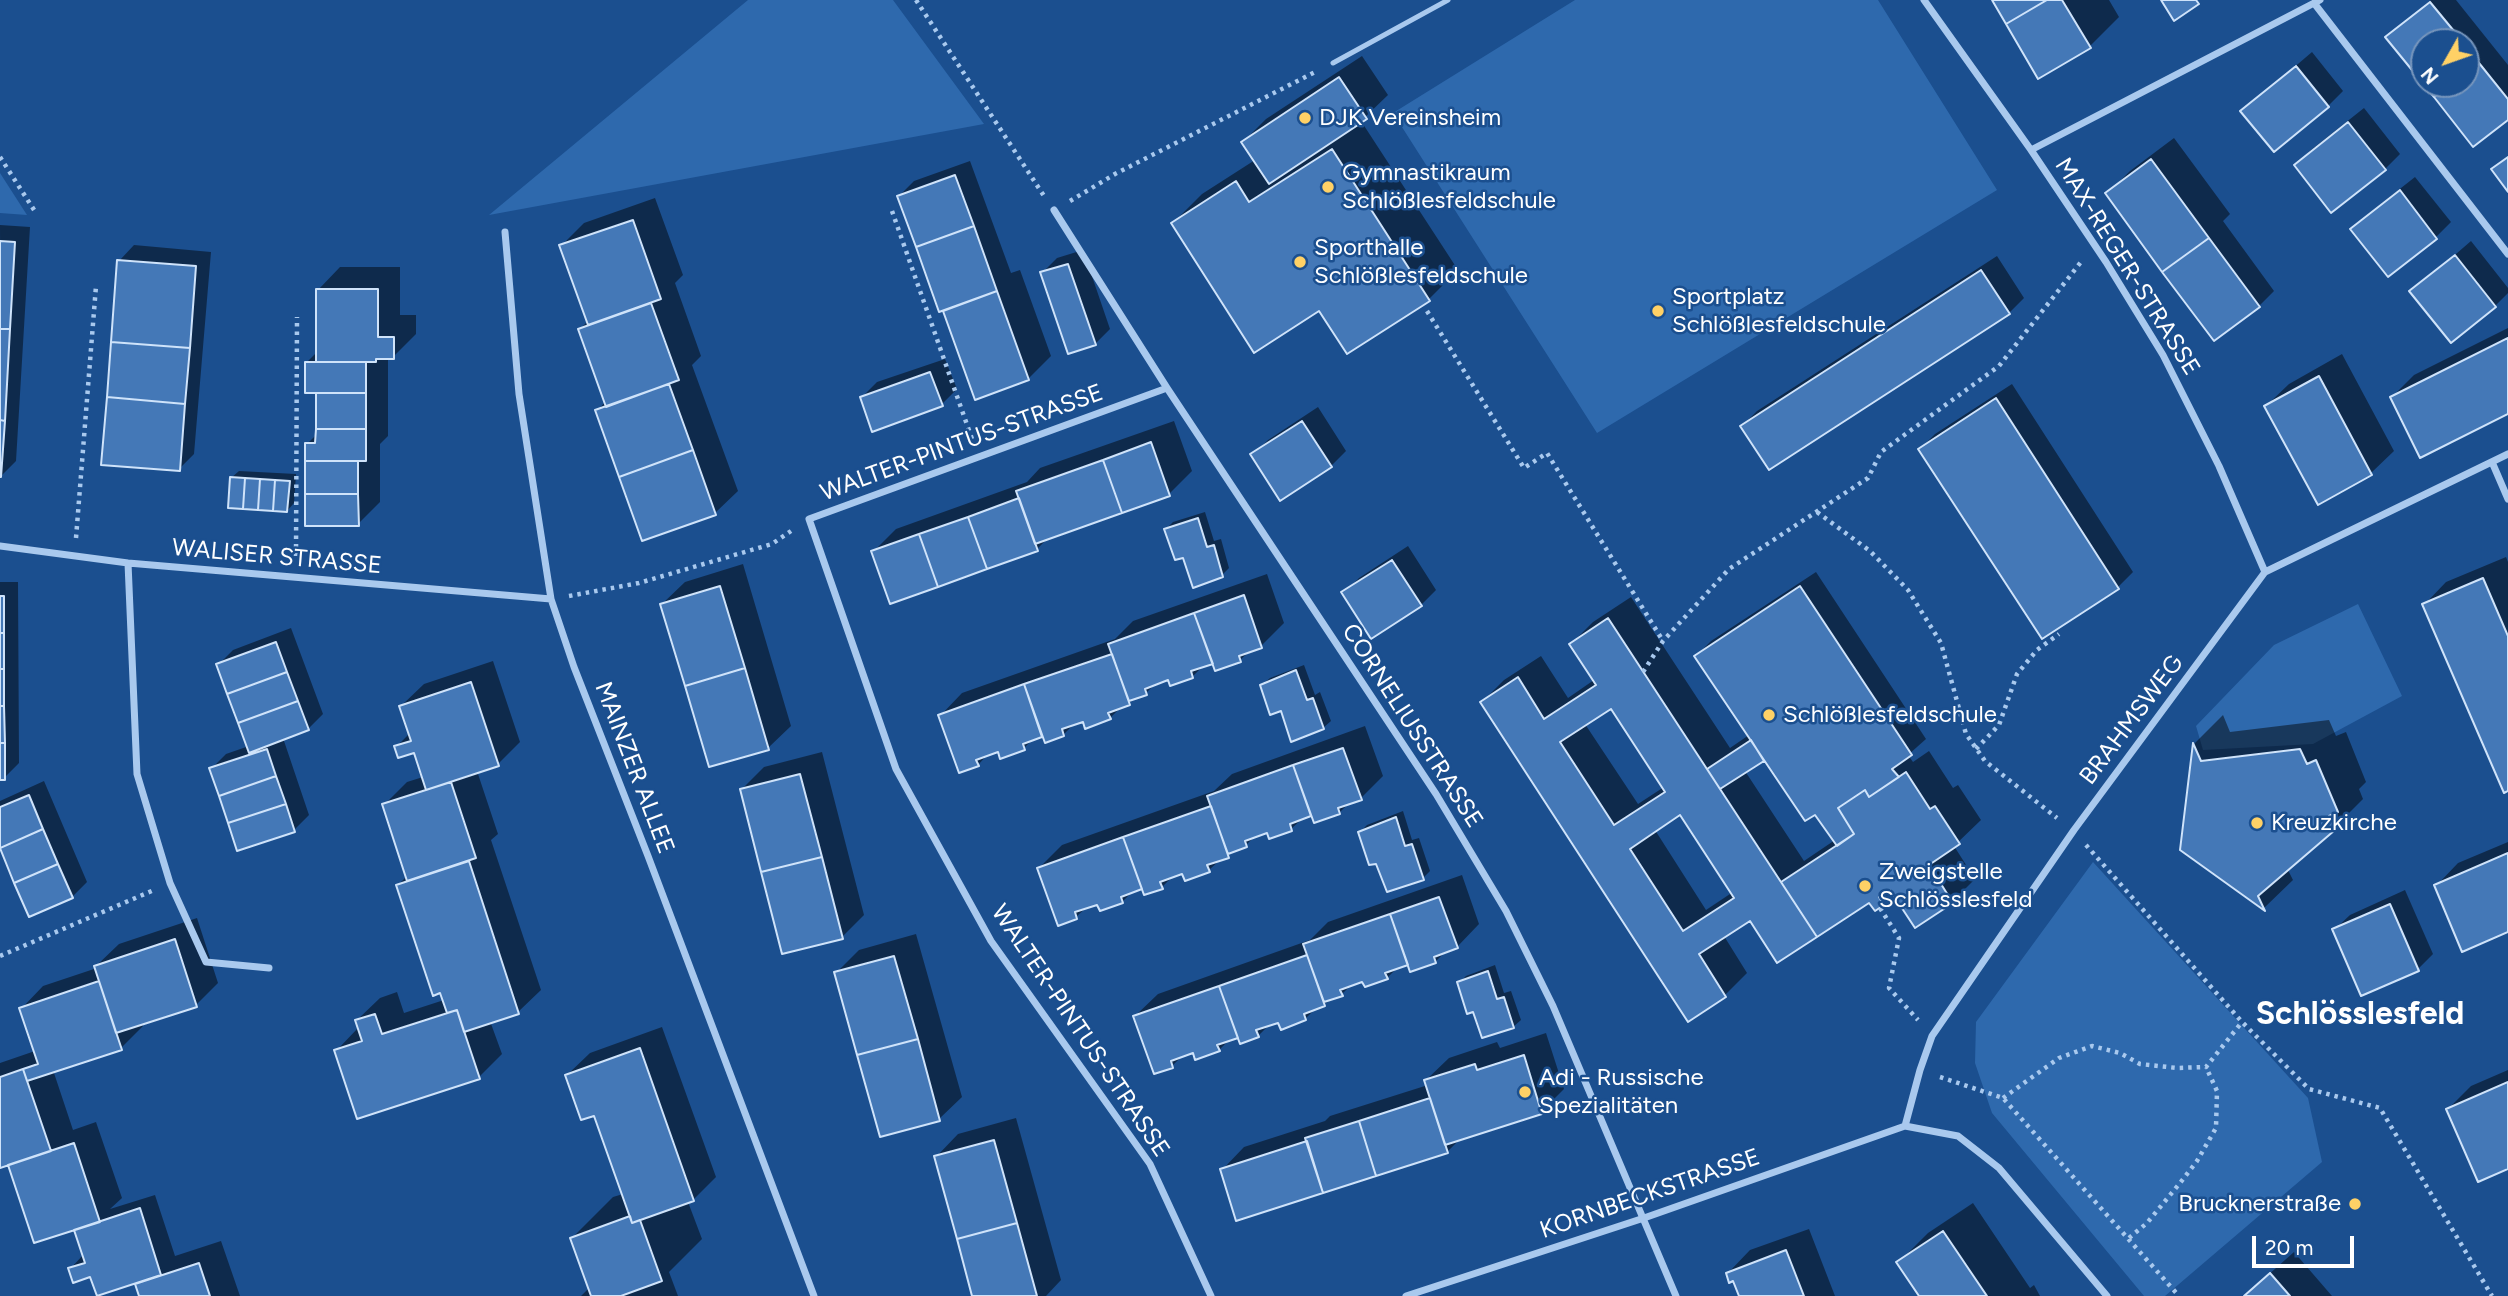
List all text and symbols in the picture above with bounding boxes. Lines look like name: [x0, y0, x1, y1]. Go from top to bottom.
north arrow: [2410, 28, 2480, 98]
text: N: [2417, 63, 2444, 89]
place label: DJK Vereinsheim: [1319, 104, 1501, 132]
marker: DJK Vereinsheim: [1297, 110, 1313, 126]
street label: MAX-REGER-STRASSE: [2048, 153, 2206, 381]
place label: Gymnastikraum Schlößlesfeldschule: [1342, 159, 1556, 215]
marker: Gymnastikraum Schlößlesfeldschule: [1320, 179, 1336, 195]
place label: Sporthalle Schlößlesfeldschule: [1314, 234, 1528, 290]
marker: Sporthalle Schlößlesfeldschule: [1292, 254, 1308, 270]
place label: Sportplatz Schlößlesfeldschule: [1672, 283, 1886, 339]
marker: Sportplatz Schlößlesfeldschule: [1650, 303, 1666, 319]
street label: WALTER-PINTUS-STRASSE: [817, 378, 1107, 508]
street label: WALISER STRASSE: [171, 533, 383, 581]
street label: CORNELIUSSTRASSE: [1335, 619, 1489, 833]
street label: BRAHMSWEG: [2074, 650, 2190, 790]
street label: MAINZER ALLEE: [588, 678, 680, 858]
place label: Schlößlesfeldschule: [1783, 701, 1997, 729]
marker: Schlößlesfeldschule: [1761, 707, 1777, 723]
place label: Kreuzkirche: [2271, 809, 2397, 837]
marker: Kreuzkirche: [2249, 815, 2265, 831]
place label: Zweigstelle Schlösslesfeld: [1879, 858, 2032, 914]
marker: Zweigstelle Schlösslesfeld: [1857, 878, 1873, 894]
street label: WALTER-PINTUS-STRASSE: [985, 899, 1175, 1163]
district label: Schlösslesfeld: [2256, 996, 2464, 1034]
place label: Adi - Russische Spezialitäten: [1539, 1064, 1704, 1120]
marker: Adi - Russische Spezialitäten: [1517, 1084, 1533, 1100]
street label: KORNBECKSTRASSE: [1536, 1143, 1764, 1245]
place label: Brucknerstraße: [2178, 1190, 2341, 1218]
marker: Brucknerstraße: [2347, 1196, 2363, 1212]
scale bar: [2256, 1222, 2358, 1266]
text: 20 m: [2265, 1235, 2313, 1260]

